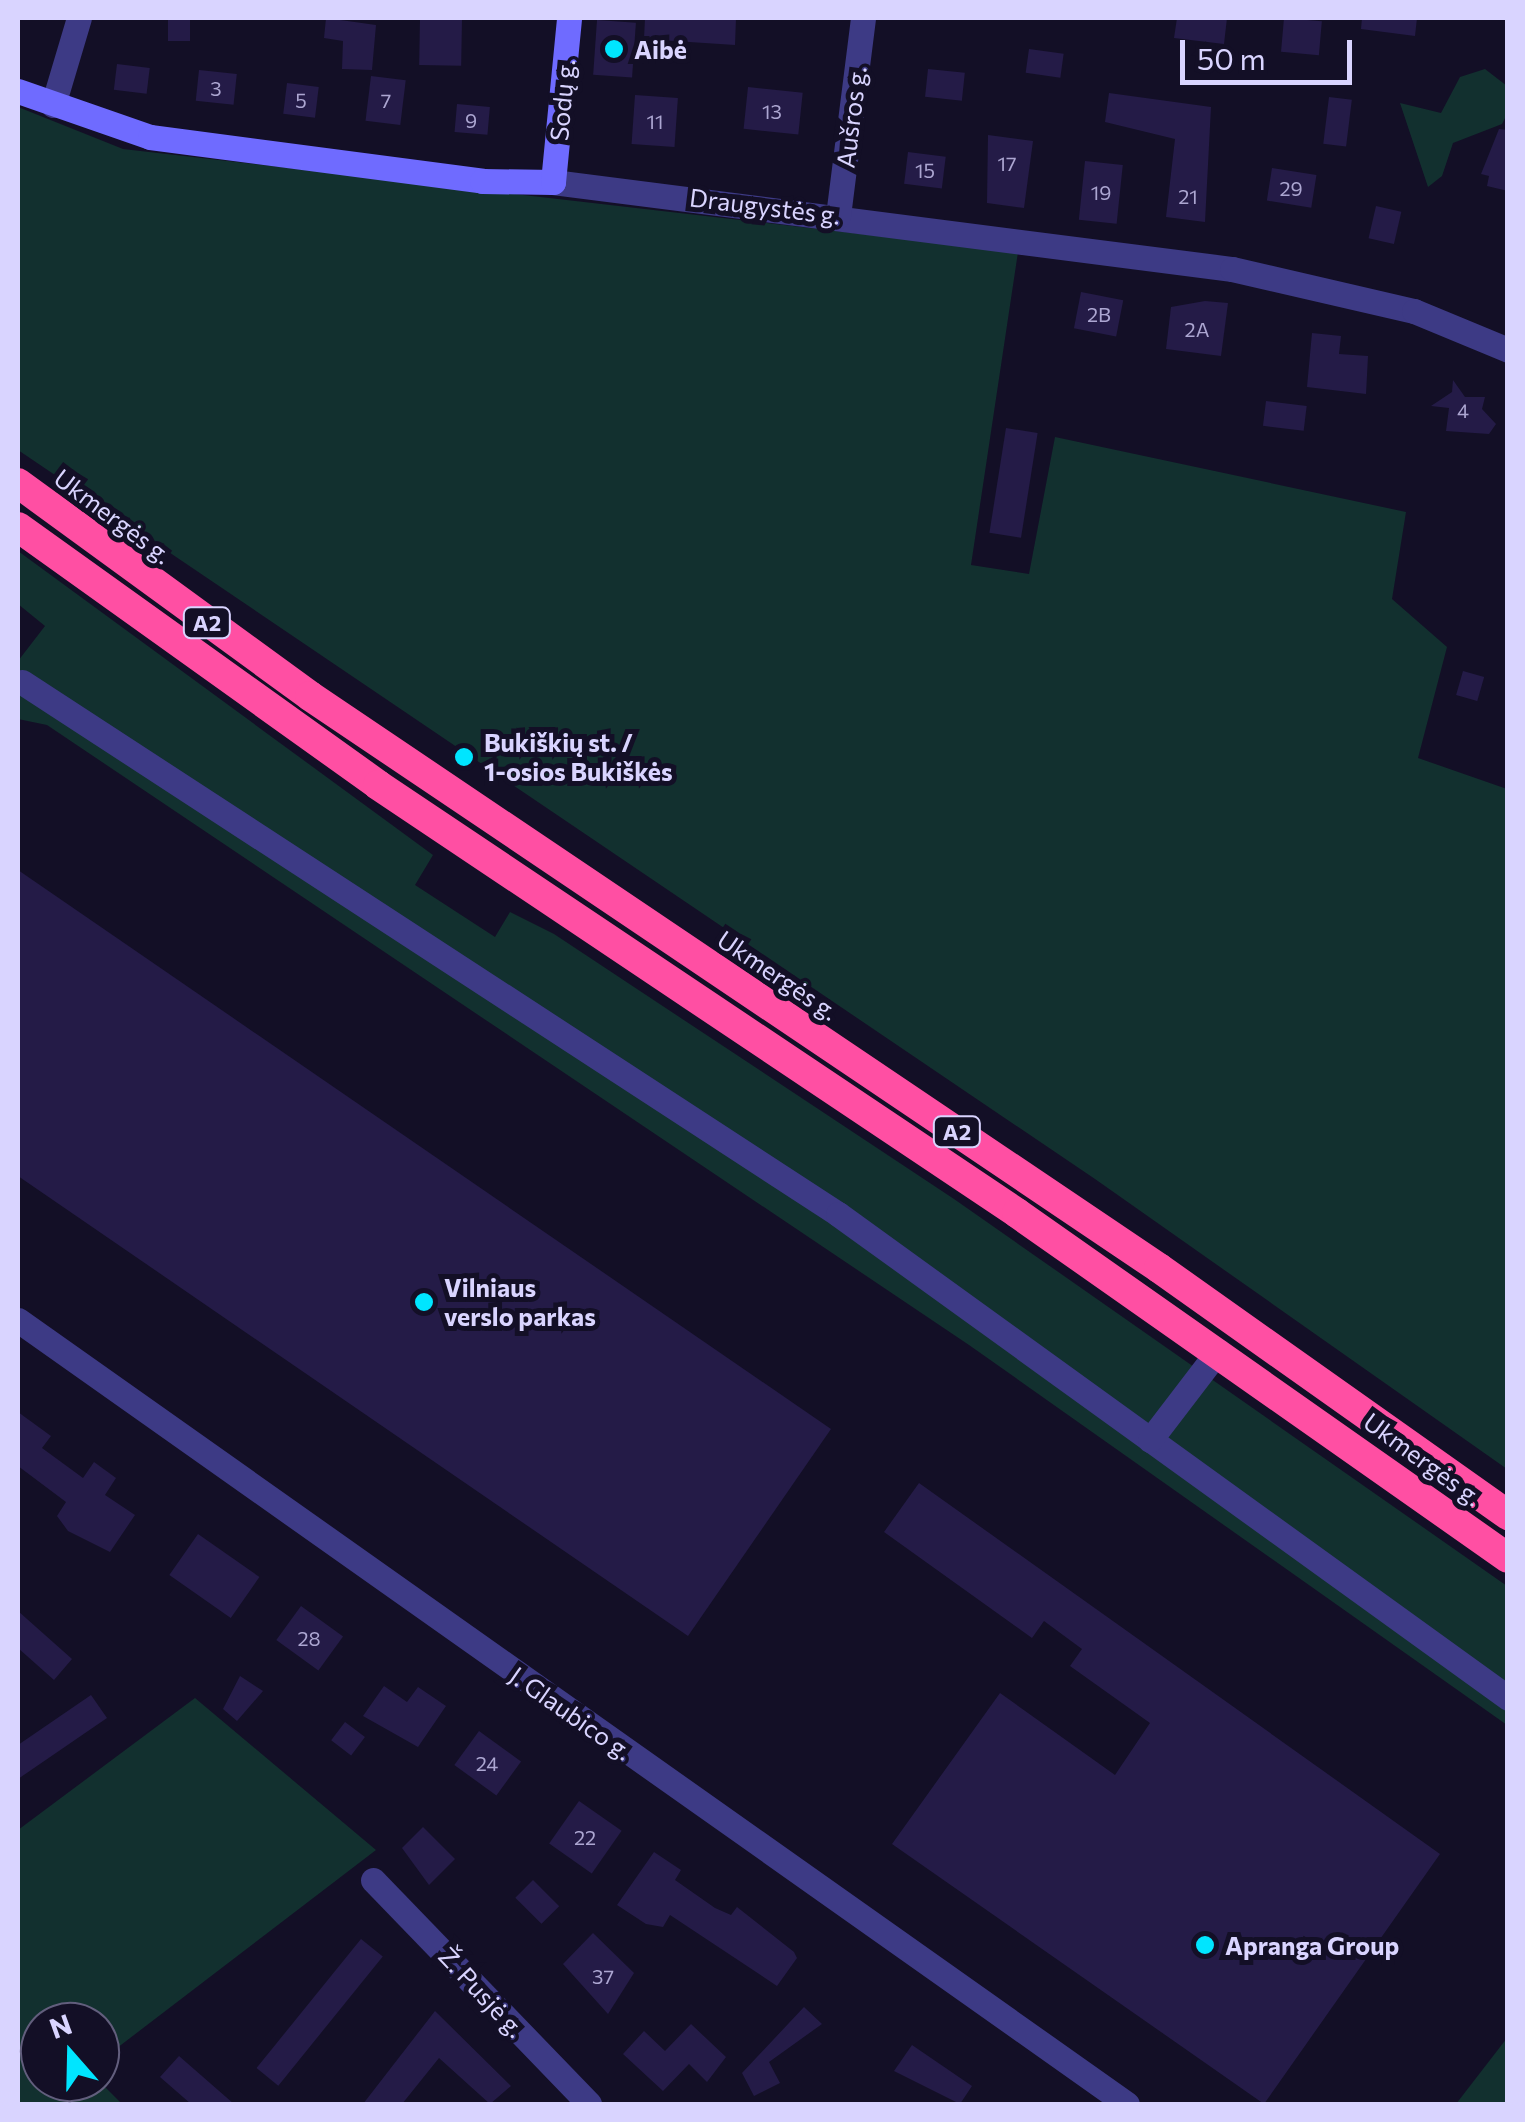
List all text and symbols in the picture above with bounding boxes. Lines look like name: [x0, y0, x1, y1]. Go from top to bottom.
scale bar: [1185, 20, 1358, 82]
place label: Aibė: [634, 34, 687, 64]
marker: Aibė: [603, 38, 625, 60]
text: 50 m: [1197, 39, 1266, 76]
street label: Sodų g.: [543, 58, 581, 142]
street label: Aušros g.: [830, 64, 872, 170]
house number: 3: [210, 76, 222, 100]
house number: 5: [295, 88, 307, 112]
house number: 7: [381, 88, 391, 112]
house number: 13: [762, 99, 782, 123]
house number: 9: [465, 108, 477, 132]
house number: 11: [646, 109, 664, 133]
house number: 17: [997, 151, 1017, 175]
house number: 15: [915, 158, 935, 182]
house number: 29: [1279, 176, 1303, 200]
house number: 19: [1091, 180, 1111, 204]
street label: Draugystės g.: [688, 182, 842, 230]
house number: 21: [1178, 184, 1198, 208]
house number: 2B: [1087, 302, 1111, 326]
house number: 2A: [1185, 317, 1209, 341]
house number: 4: [1457, 398, 1469, 422]
street label: Ukmergės g.: [49, 462, 177, 570]
road number: A2: [182, 606, 232, 640]
place label: Bukiškių st. / 1-osios Bukiškės: [484, 728, 673, 787]
marker: Bukiškių st. / 1-osios Bukiškės: [453, 746, 475, 768]
street label: Ukmergės g.: [712, 924, 844, 1026]
road number: A2: [932, 1115, 982, 1149]
place label: Vilniaus verslo parkas: [444, 1273, 596, 1332]
marker: Vilniaus verslo parkas: [413, 1291, 435, 1313]
street label: Ukmergės g.: [1358, 1406, 1488, 1512]
house number: 28: [297, 1626, 321, 1650]
street label: J. Glaubico g.: [504, 1660, 638, 1766]
house number: 24: [476, 1751, 498, 1775]
house number: 22: [574, 1825, 596, 1849]
place label: Apranga Group: [1225, 1930, 1399, 1960]
marker: Apranga Group: [1194, 1934, 1216, 1956]
street label: Ž. Pusjė g.: [433, 1941, 531, 2043]
house number: 37: [592, 1964, 614, 1988]
north arrow: [20, 2002, 120, 2102]
text: N: [45, 2006, 76, 2045]

